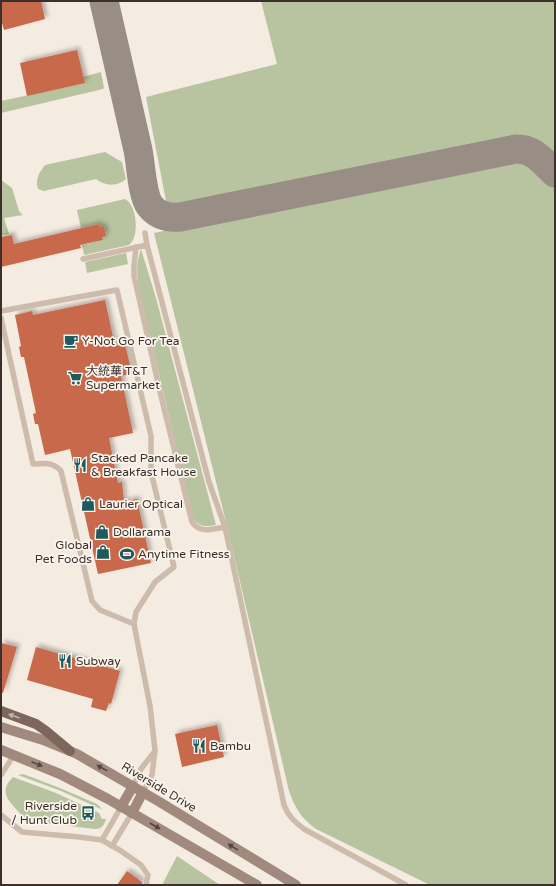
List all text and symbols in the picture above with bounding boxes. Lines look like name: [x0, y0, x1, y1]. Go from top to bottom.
cafe icon: Y-Not Go For Tea: [63, 333, 79, 349]
place label: Y-Not Go For Tea: [82, 334, 180, 348]
place label: 大統華 T&T Supermarket: [86, 364, 160, 392]
supermarket icon: 大統華 T&T Supermarket: [67, 370, 83, 386]
place label: Stacked Pancake & Breakfast House: [91, 451, 196, 479]
restaurant icon: Stacked Pancake & Breakfast House: [72, 457, 88, 473]
shop icon: Laurier Optical: [80, 496, 96, 512]
place label: Laurier Optical: [99, 497, 183, 511]
shop icon: Dollarama: [94, 524, 110, 540]
place label: Dollarama: [113, 525, 171, 539]
place label: Global Pet Foods: [35, 538, 92, 566]
shop icon: Global Pet Foods: [95, 544, 111, 560]
sports icon: Anytime Fitness: [119, 546, 135, 562]
place label: Anytime Fitness: [138, 547, 230, 561]
restaurant icon: Subway: [57, 653, 73, 669]
place label: Subway: [76, 654, 121, 668]
one-way arrow: [8, 712, 20, 718]
restaurant icon: Bambu: [191, 738, 207, 754]
place label: Bambu: [210, 739, 251, 753]
street label: Riverside Drive: [119, 759, 199, 815]
one-way arrow: [32, 761, 43, 767]
one-way arrow: [96, 765, 108, 771]
place label: Riverside / Hunt Club: [11, 799, 77, 827]
bus stop icon: Riverside / Hunt Club: [80, 805, 96, 821]
one-way arrow: [149, 823, 161, 830]
one-way arrow: [227, 843, 239, 850]

